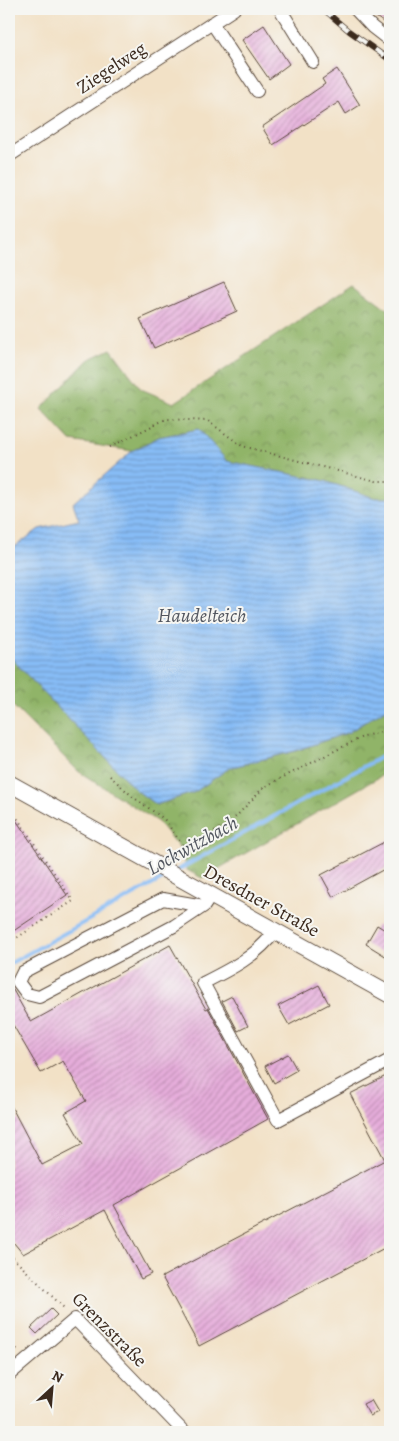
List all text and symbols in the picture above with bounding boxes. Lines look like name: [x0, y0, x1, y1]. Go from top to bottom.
street label: Ziegelweg: [72, 35, 152, 100]
water label: Haudelteich: [157, 602, 247, 629]
water label: Lockwitzbach: [142, 809, 243, 882]
street label: Dresdner Straße: [199, 858, 324, 943]
street label: Grenzstraße: [66, 1286, 153, 1373]
north arrow: [28, 1364, 78, 1414]
text: N: [49, 1366, 66, 1388]

